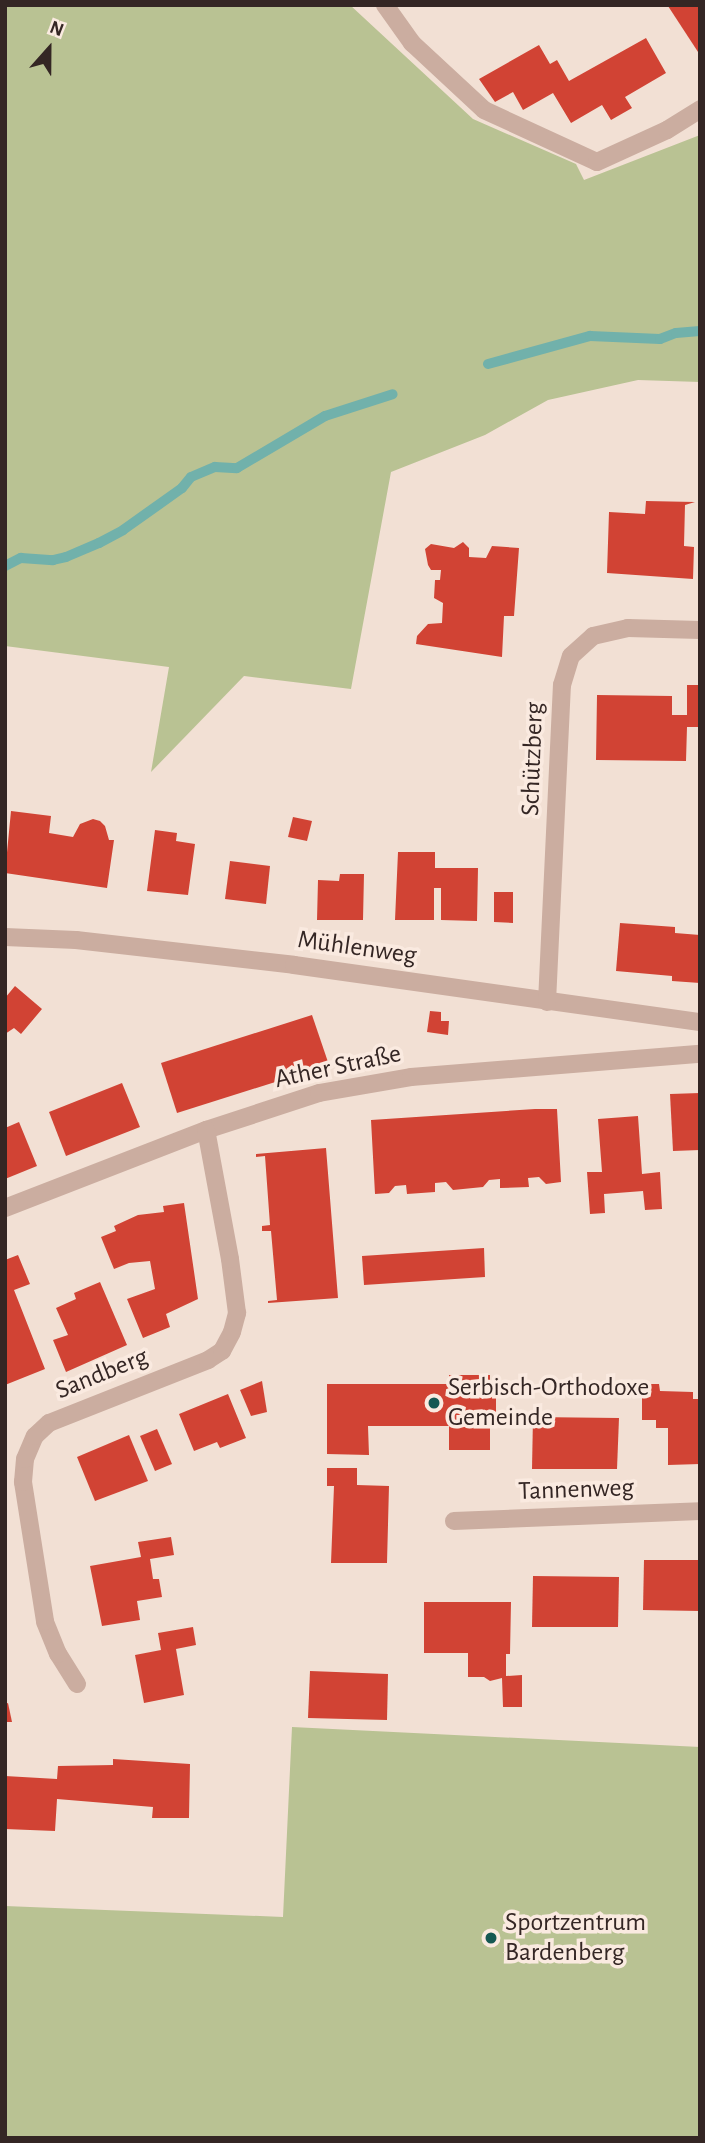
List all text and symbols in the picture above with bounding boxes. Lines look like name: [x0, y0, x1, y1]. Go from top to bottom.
north arrow: [14, 14, 84, 84]
text: N: [47, 18, 66, 40]
street label: Schützberg: [515, 702, 551, 816]
street label: Mühlenweg: [296, 924, 418, 972]
street label: Ather Straße: [272, 1038, 404, 1096]
street label: Sandberg: [51, 1341, 153, 1407]
place label: Serbisch-Orthodoxe Gemeinde: [448, 1372, 649, 1434]
marker: Serbisch-Orthodoxe Gemeinde: [426, 1395, 442, 1411]
street label: Tannenweg: [518, 1472, 634, 1508]
place label: Sportzentrum Bardenberg: [505, 1907, 646, 1968]
marker: Sportzentrum Bardenberg: [483, 1930, 499, 1946]

